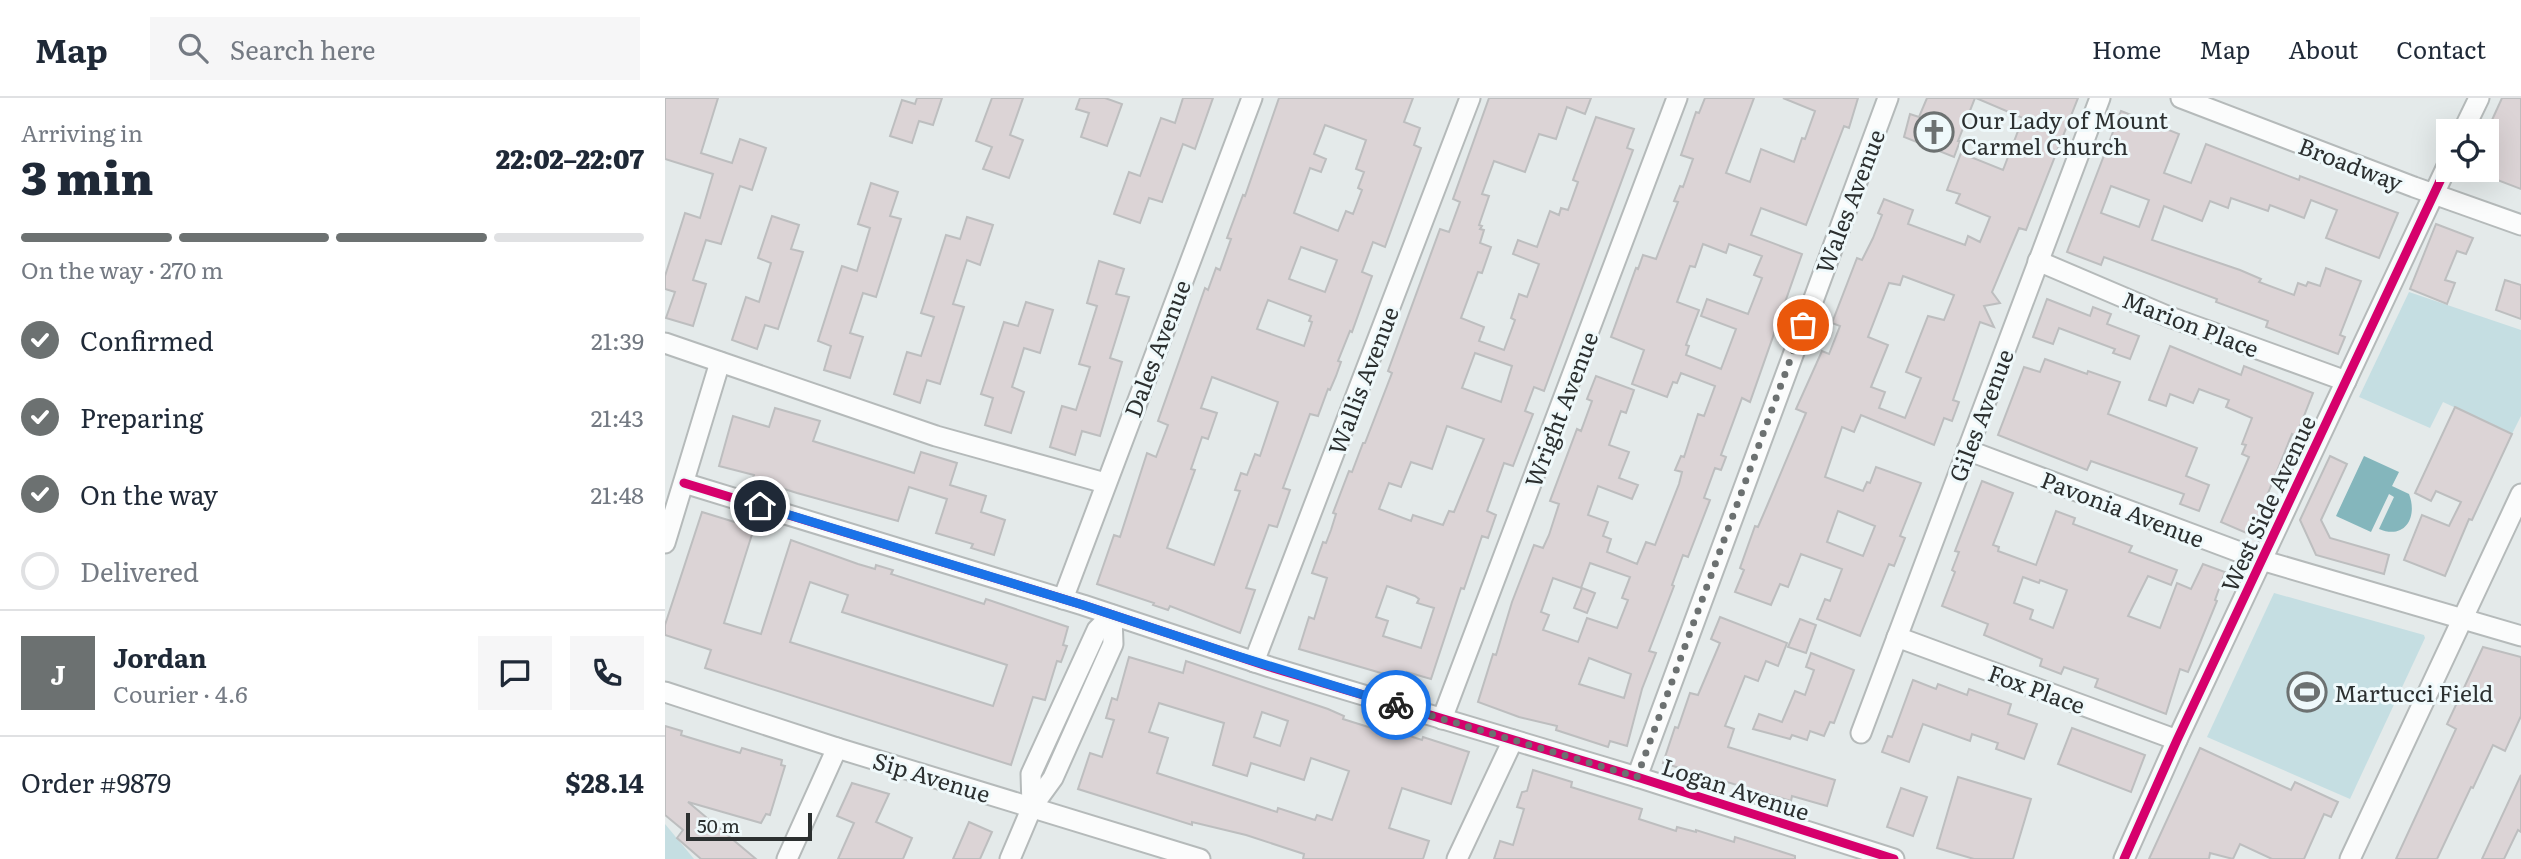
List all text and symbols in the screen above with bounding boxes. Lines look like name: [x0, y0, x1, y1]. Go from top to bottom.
search box: [150, 17, 640, 80]
text: Map: [35, 24, 108, 73]
icon: search: [174, 29, 212, 67]
text: Search here: [230, 29, 376, 68]
text: Home: [2092, 31, 2161, 66]
text: Map: [2199, 31, 2250, 66]
text: About: [2288, 31, 2358, 66]
text: Contact: [2396, 31, 2486, 66]
place label: Our Lady of Mount Carmel Church: [1961, 102, 2169, 162]
church icon: Our Lady of Mount Carmel Church: [1913, 111, 1955, 153]
text: Arriving in: [21, 115, 143, 149]
map controls: [2436, 119, 2499, 182]
button: locate: [2436, 119, 2499, 182]
street label: Wales Avenue: [1806, 124, 1892, 278]
street label: Broadway: [2294, 128, 2409, 199]
text: 22:02–22:07: [496, 138, 644, 177]
text: 3 min: [21, 141, 153, 209]
text: On the way · 270 m: [21, 252, 223, 286]
street label: Dales Avenue: [1114, 274, 1198, 422]
street label: Marion Place: [2118, 281, 2264, 365]
pin: [1773, 295, 1833, 355]
street label: Wallis Avenue: [1318, 301, 1406, 459]
icon: bag: [1784, 306, 1822, 344]
text: Confirmed: [80, 320, 214, 359]
icon: check: [21, 321, 59, 359]
text: 21:39: [591, 323, 644, 357]
street label: Wright Avenue: [1515, 326, 1605, 492]
street label: Giles Avenue: [1939, 344, 2021, 486]
text: Preparing: [80, 397, 203, 436]
icon: check: [21, 398, 59, 436]
text: 21:43: [591, 400, 644, 434]
street label: West Side Avenue: [2211, 409, 2323, 597]
street label: Pavonia Avenue: [2037, 461, 2210, 555]
text: On the way: [80, 474, 218, 513]
icon: check: [21, 475, 59, 513]
pin: [730, 476, 790, 536]
text: 21:48: [590, 477, 644, 511]
icon: home: [741, 487, 779, 525]
text: Delivered: [80, 551, 199, 590]
button: chat: [478, 636, 552, 710]
button: phone: [570, 636, 644, 710]
text: Jordan: [113, 637, 207, 676]
text: J: [51, 654, 65, 693]
street label: Fox Place: [1984, 655, 2090, 721]
courier: [1361, 670, 1431, 740]
sports icon: Martucci Field: [2286, 671, 2328, 713]
place label: Martucci Field: [2334, 675, 2493, 709]
text: Courier · 4.6: [113, 676, 248, 710]
icon: bike: [1377, 686, 1415, 724]
street label: Sip Avenue: [869, 742, 995, 810]
street label: Logan Avenue: [1658, 748, 1814, 828]
text: Order #9879: [21, 762, 171, 801]
text: $28.14: [565, 762, 644, 801]
scale bar: [686, 810, 812, 842]
text: 50 m: [697, 811, 740, 839]

